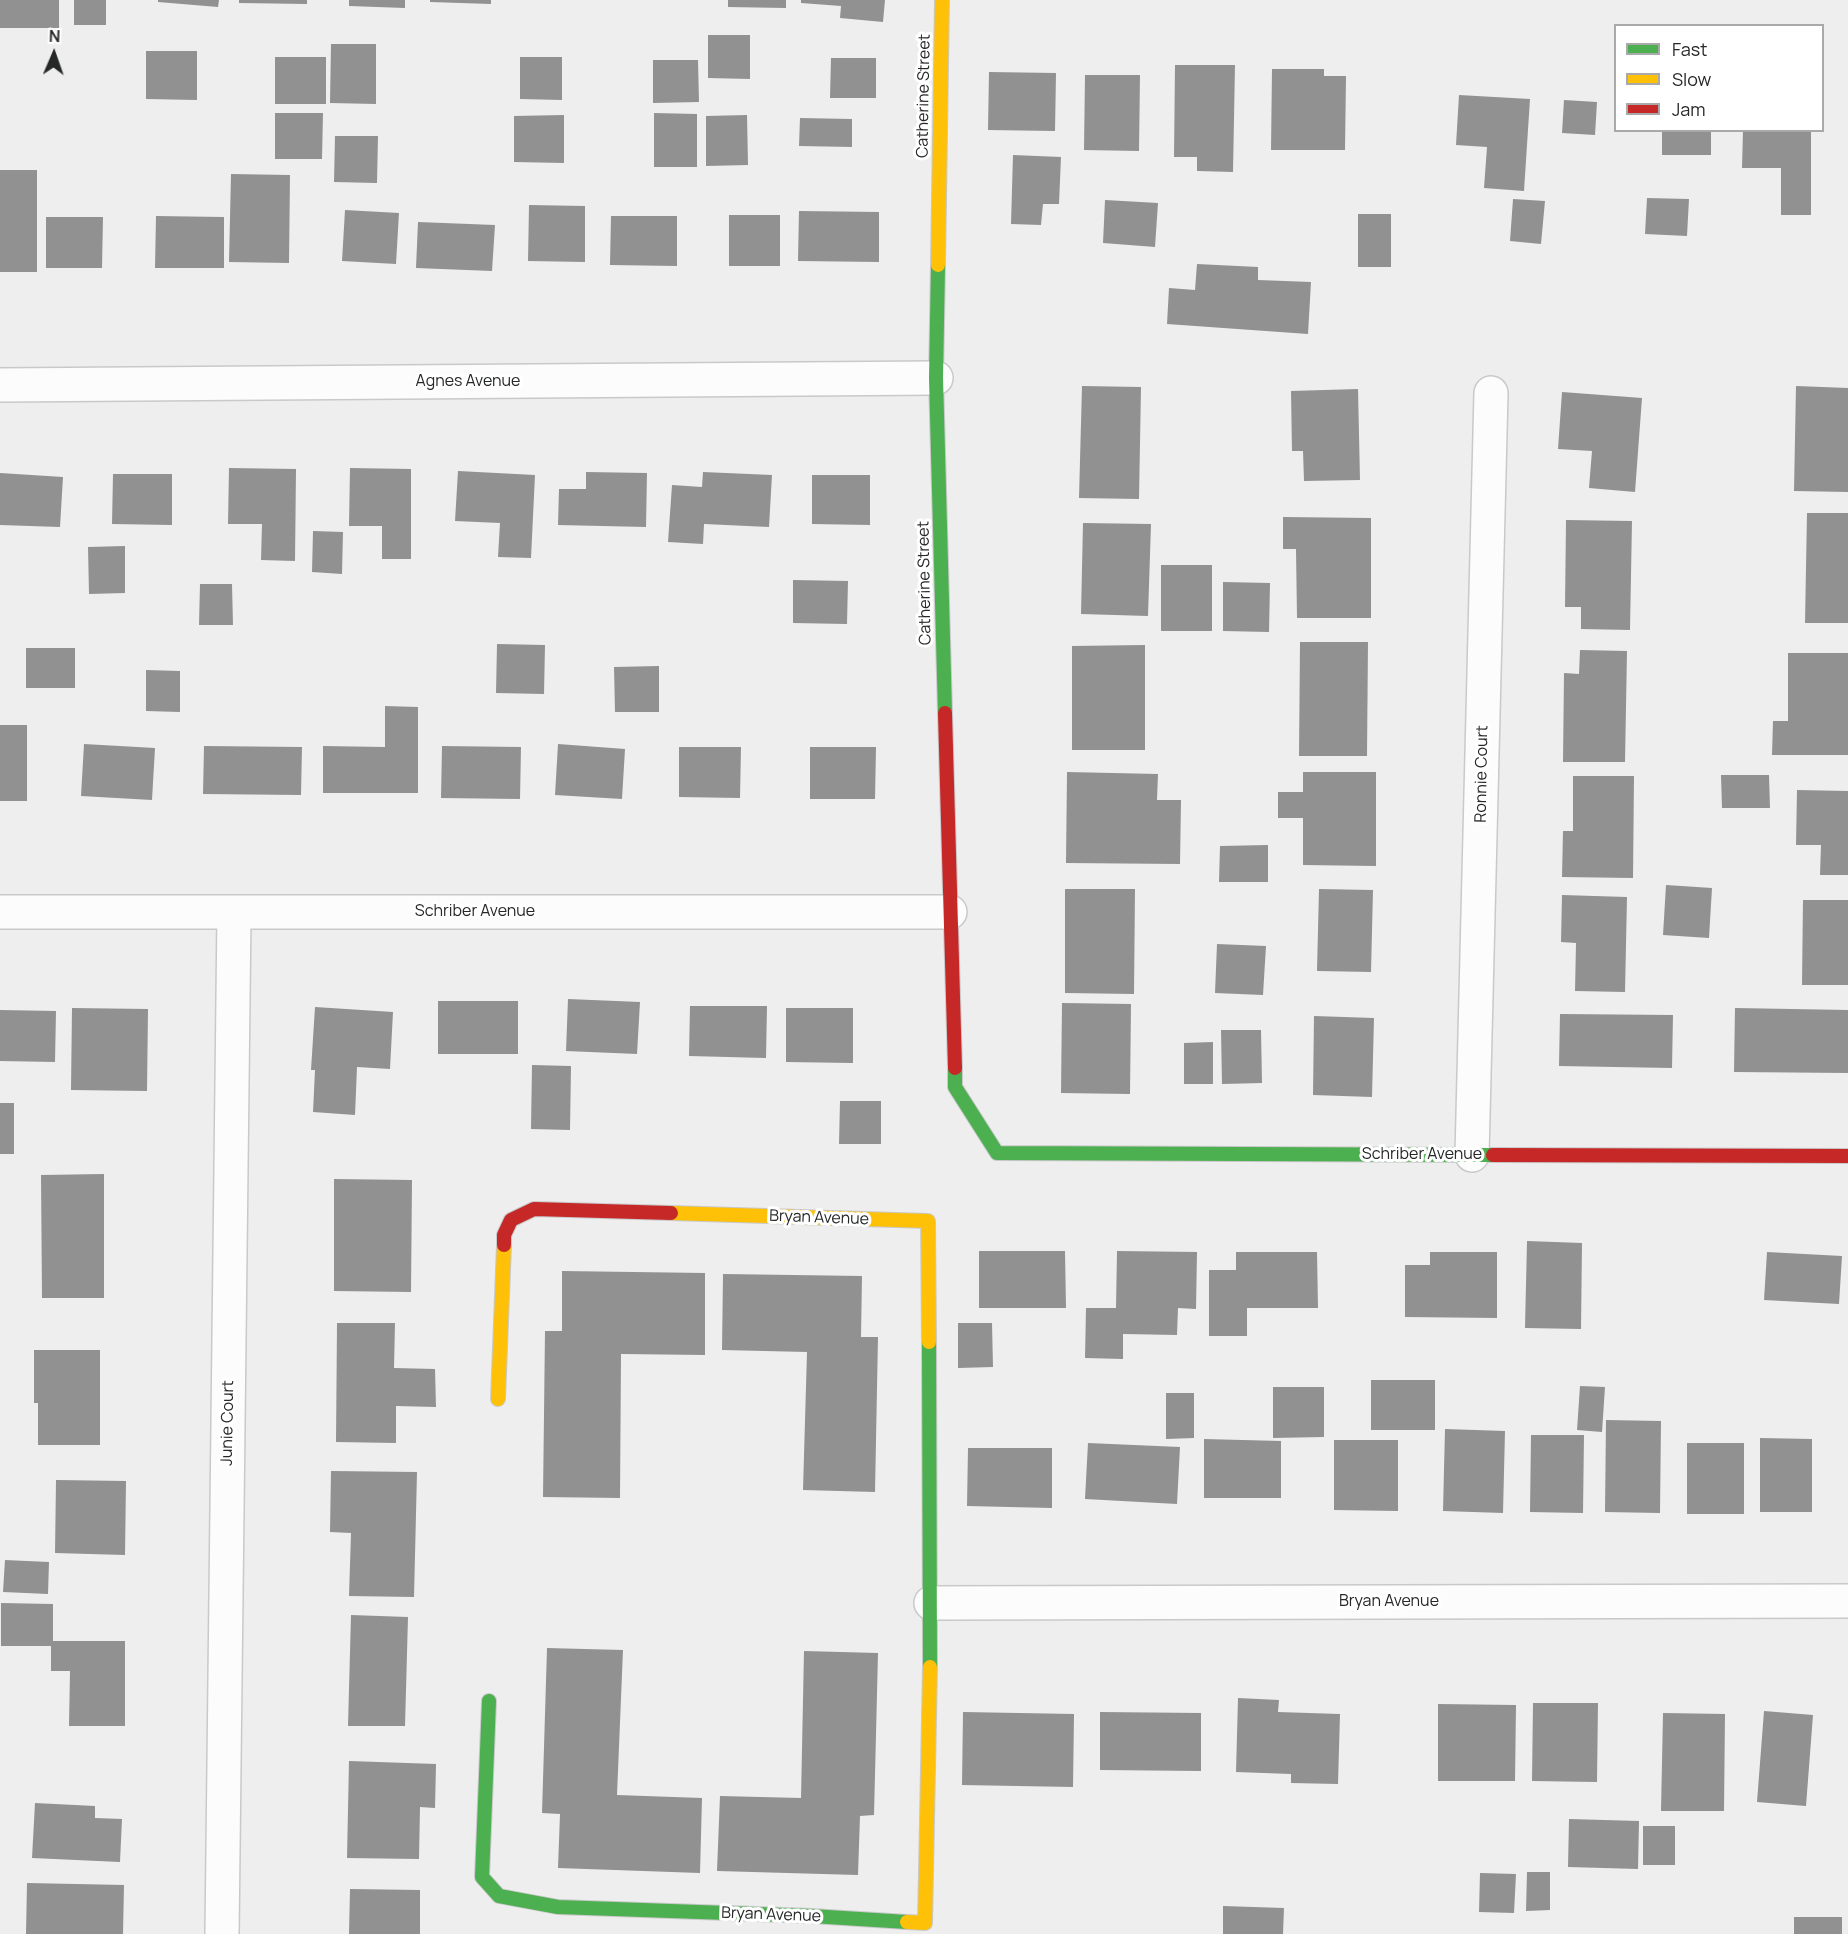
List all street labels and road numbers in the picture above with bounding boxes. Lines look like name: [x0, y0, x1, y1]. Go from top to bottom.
street label: Catherine Street: [913, 34, 935, 158]
street label: Agnes Avenue: [416, 372, 520, 392]
street label: Catherine Street: [914, 521, 936, 645]
street label: Ronnie Court: [1472, 725, 1492, 823]
street label: Schriber Avenue: [415, 902, 535, 922]
street label: Schriber Avenue: [1362, 1145, 1482, 1165]
street label: Bryan Avenue: [769, 1207, 869, 1229]
street label: Junie Court: [218, 1380, 238, 1466]
street label: Bryan Avenue: [1339, 1592, 1439, 1612]
street label: Bryan Avenue: [721, 1904, 821, 1926]

